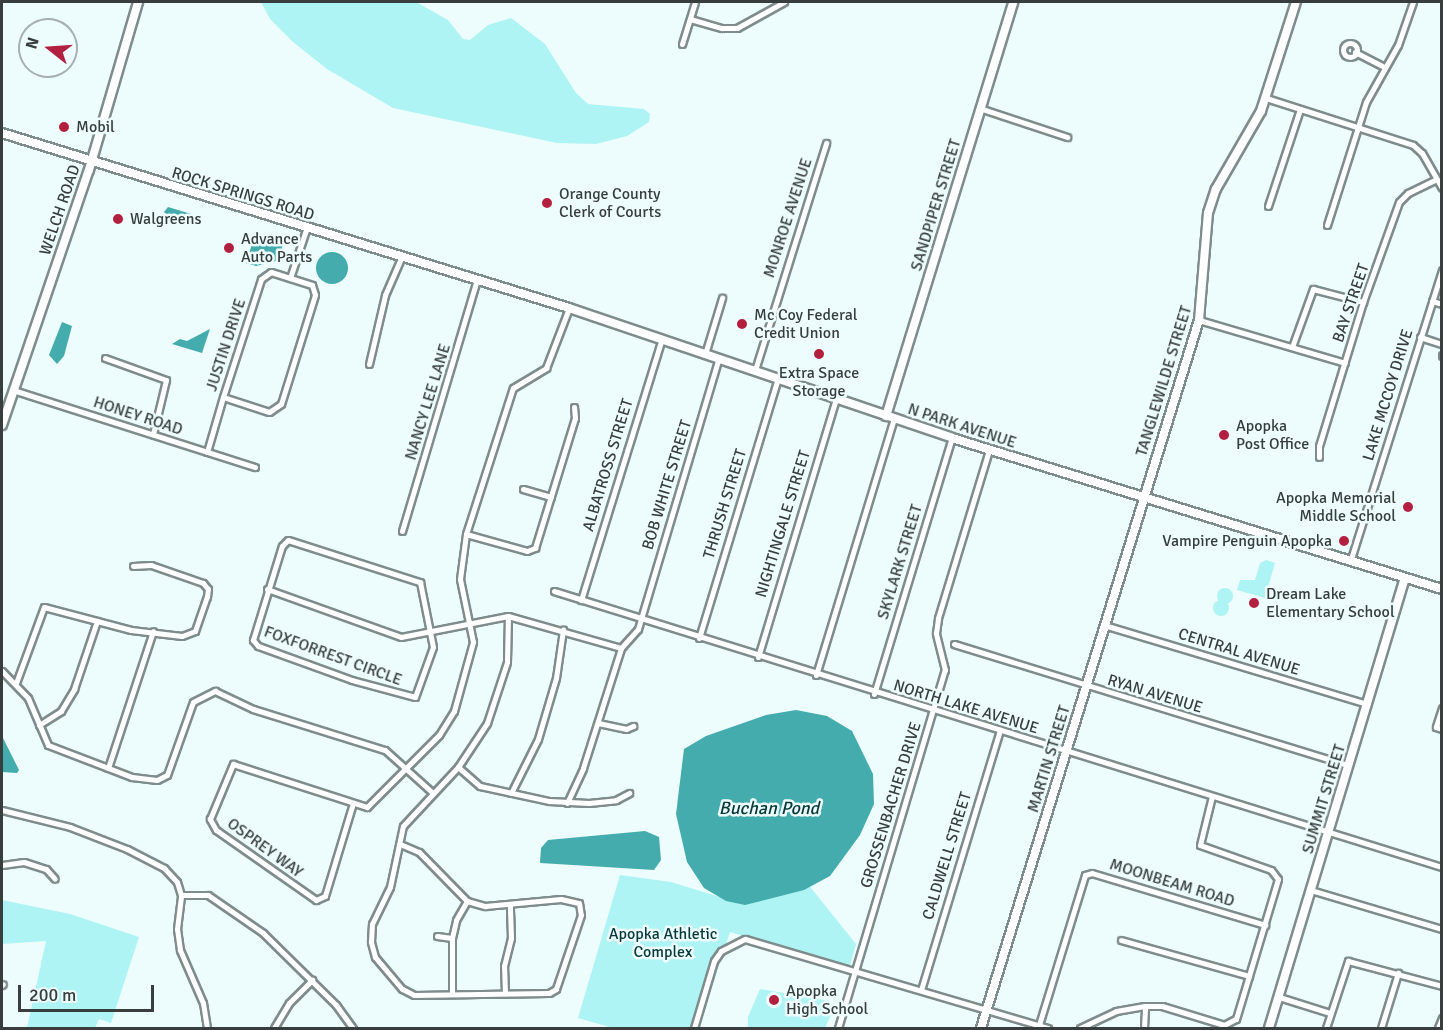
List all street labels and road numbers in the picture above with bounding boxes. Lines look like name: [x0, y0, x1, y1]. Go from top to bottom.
street label: SANDPIPER STREET: [907, 137, 965, 273]
street label: MONROE AVENUE: [760, 156, 816, 280]
street label: WELCH ROAD: [36, 162, 84, 258]
street label: ROCK SPRINGS ROAD: [169, 163, 317, 225]
street label: BAY STREET: [1329, 261, 1373, 345]
street label: JUSTIN DRIVE: [202, 296, 250, 394]
street label: TANGLEWILDE STREET: [1132, 303, 1196, 459]
street label: LAKE MCCOY DRIVE: [1359, 327, 1417, 463]
street label: NANCY LEE LANE: [401, 342, 455, 462]
street label: HONEY ROAD: [91, 393, 185, 439]
street label: ALBATROSS STREET: [579, 396, 637, 534]
street label: N PARK AVENUE: [905, 399, 1019, 453]
street label: BOB WHITE STREET: [638, 418, 696, 552]
street label: THRUSH STREET: [699, 447, 751, 561]
street label: NIGHTINGALE STREET: [751, 448, 815, 600]
street label: SKYLARK STREET: [873, 502, 927, 622]
street label: FOXFORREST CIRCLE: [261, 622, 405, 690]
street label: CENTRAL AVENUE: [1176, 624, 1302, 680]
street label: RYAN AVENUE: [1105, 670, 1205, 718]
street label: NORTH LAKE AVENUE: [891, 676, 1041, 738]
street label: MARTIN STREET: [1024, 703, 1074, 815]
street label: GROSSENBACHER DRIVE: [857, 720, 925, 890]
street label: SUMMIT STREET: [1298, 742, 1350, 856]
street label: CALDWELL STREET: [918, 790, 976, 922]
street label: OSPREY WAY: [223, 814, 307, 882]
street label: MOONBEAM ROAD: [1107, 855, 1237, 911]

